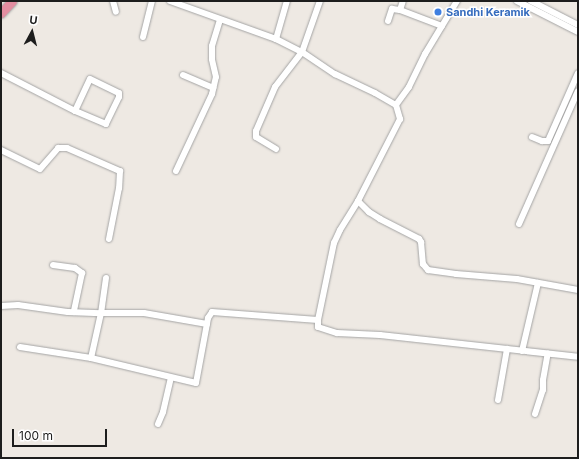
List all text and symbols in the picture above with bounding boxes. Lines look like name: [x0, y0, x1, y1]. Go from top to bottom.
place label: Sandhi Keramik: [446, 5, 530, 19]
marker: Sandhi Keramik: [433, 7, 443, 17]
north arrow: [12, 12, 52, 52]
text: U: [29, 13, 38, 28]
scale bar: [14, 421, 109, 447]
text: 100 m: [19, 428, 53, 443]

